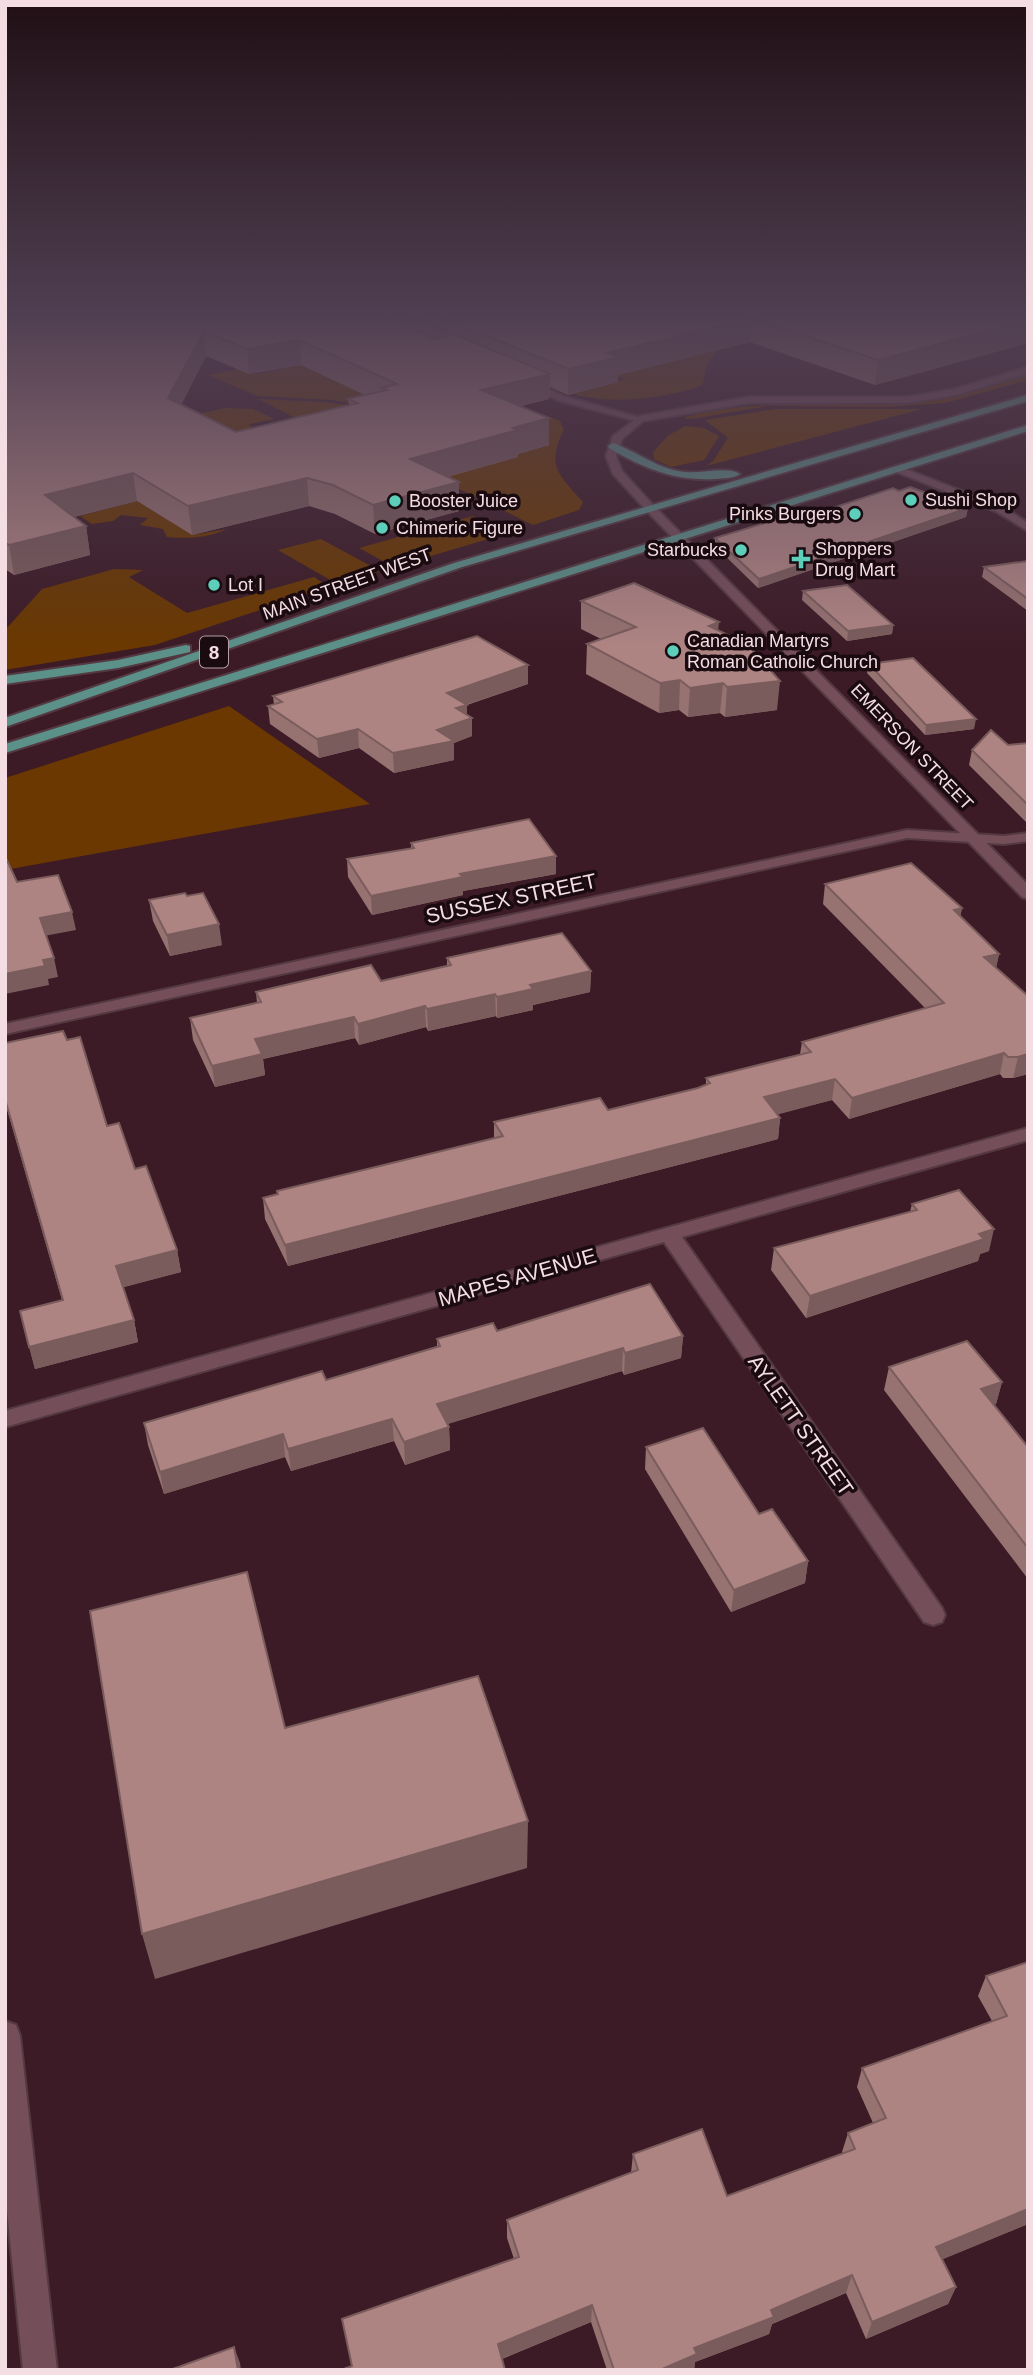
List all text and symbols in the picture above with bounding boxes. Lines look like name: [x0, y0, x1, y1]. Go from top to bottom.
place label: Sushi Shop: [925, 490, 1017, 510]
place label: Booster Juice: [409, 491, 518, 511]
marker: Sushi Shop: [903, 492, 919, 508]
marker: Booster Juice: [387, 493, 403, 509]
place label: Pinks Burgers: [729, 504, 841, 524]
marker: Pinks Burgers: [847, 506, 863, 522]
place label: Chimeric Figure: [396, 518, 523, 538]
marker: Chimeric Figure: [374, 520, 390, 536]
place label: Shoppers Drug Mart: [815, 539, 895, 580]
place label: Starbucks: [647, 540, 727, 560]
marker: Starbucks: [733, 542, 749, 558]
street label: MAIN STREET WEST: [260, 544, 434, 624]
marker: Shoppers Drug Mart: [793, 551, 809, 567]
place label: Lot I: [228, 575, 263, 595]
marker: Lot I: [206, 577, 222, 593]
place label: Canadian Martyrs Roman Catholic Church: [687, 631, 878, 672]
road number: 8: [200, 636, 228, 667]
marker: Canadian Martyrs Roman Catholic Church: [665, 643, 681, 659]
street label: EMERSON STREET: [847, 680, 977, 814]
street label: SUSSEX STREET: [424, 869, 599, 927]
street label: MAPES AVENUE: [435, 1243, 599, 1311]
street label: AYLETT STREET: [744, 1350, 858, 1500]

